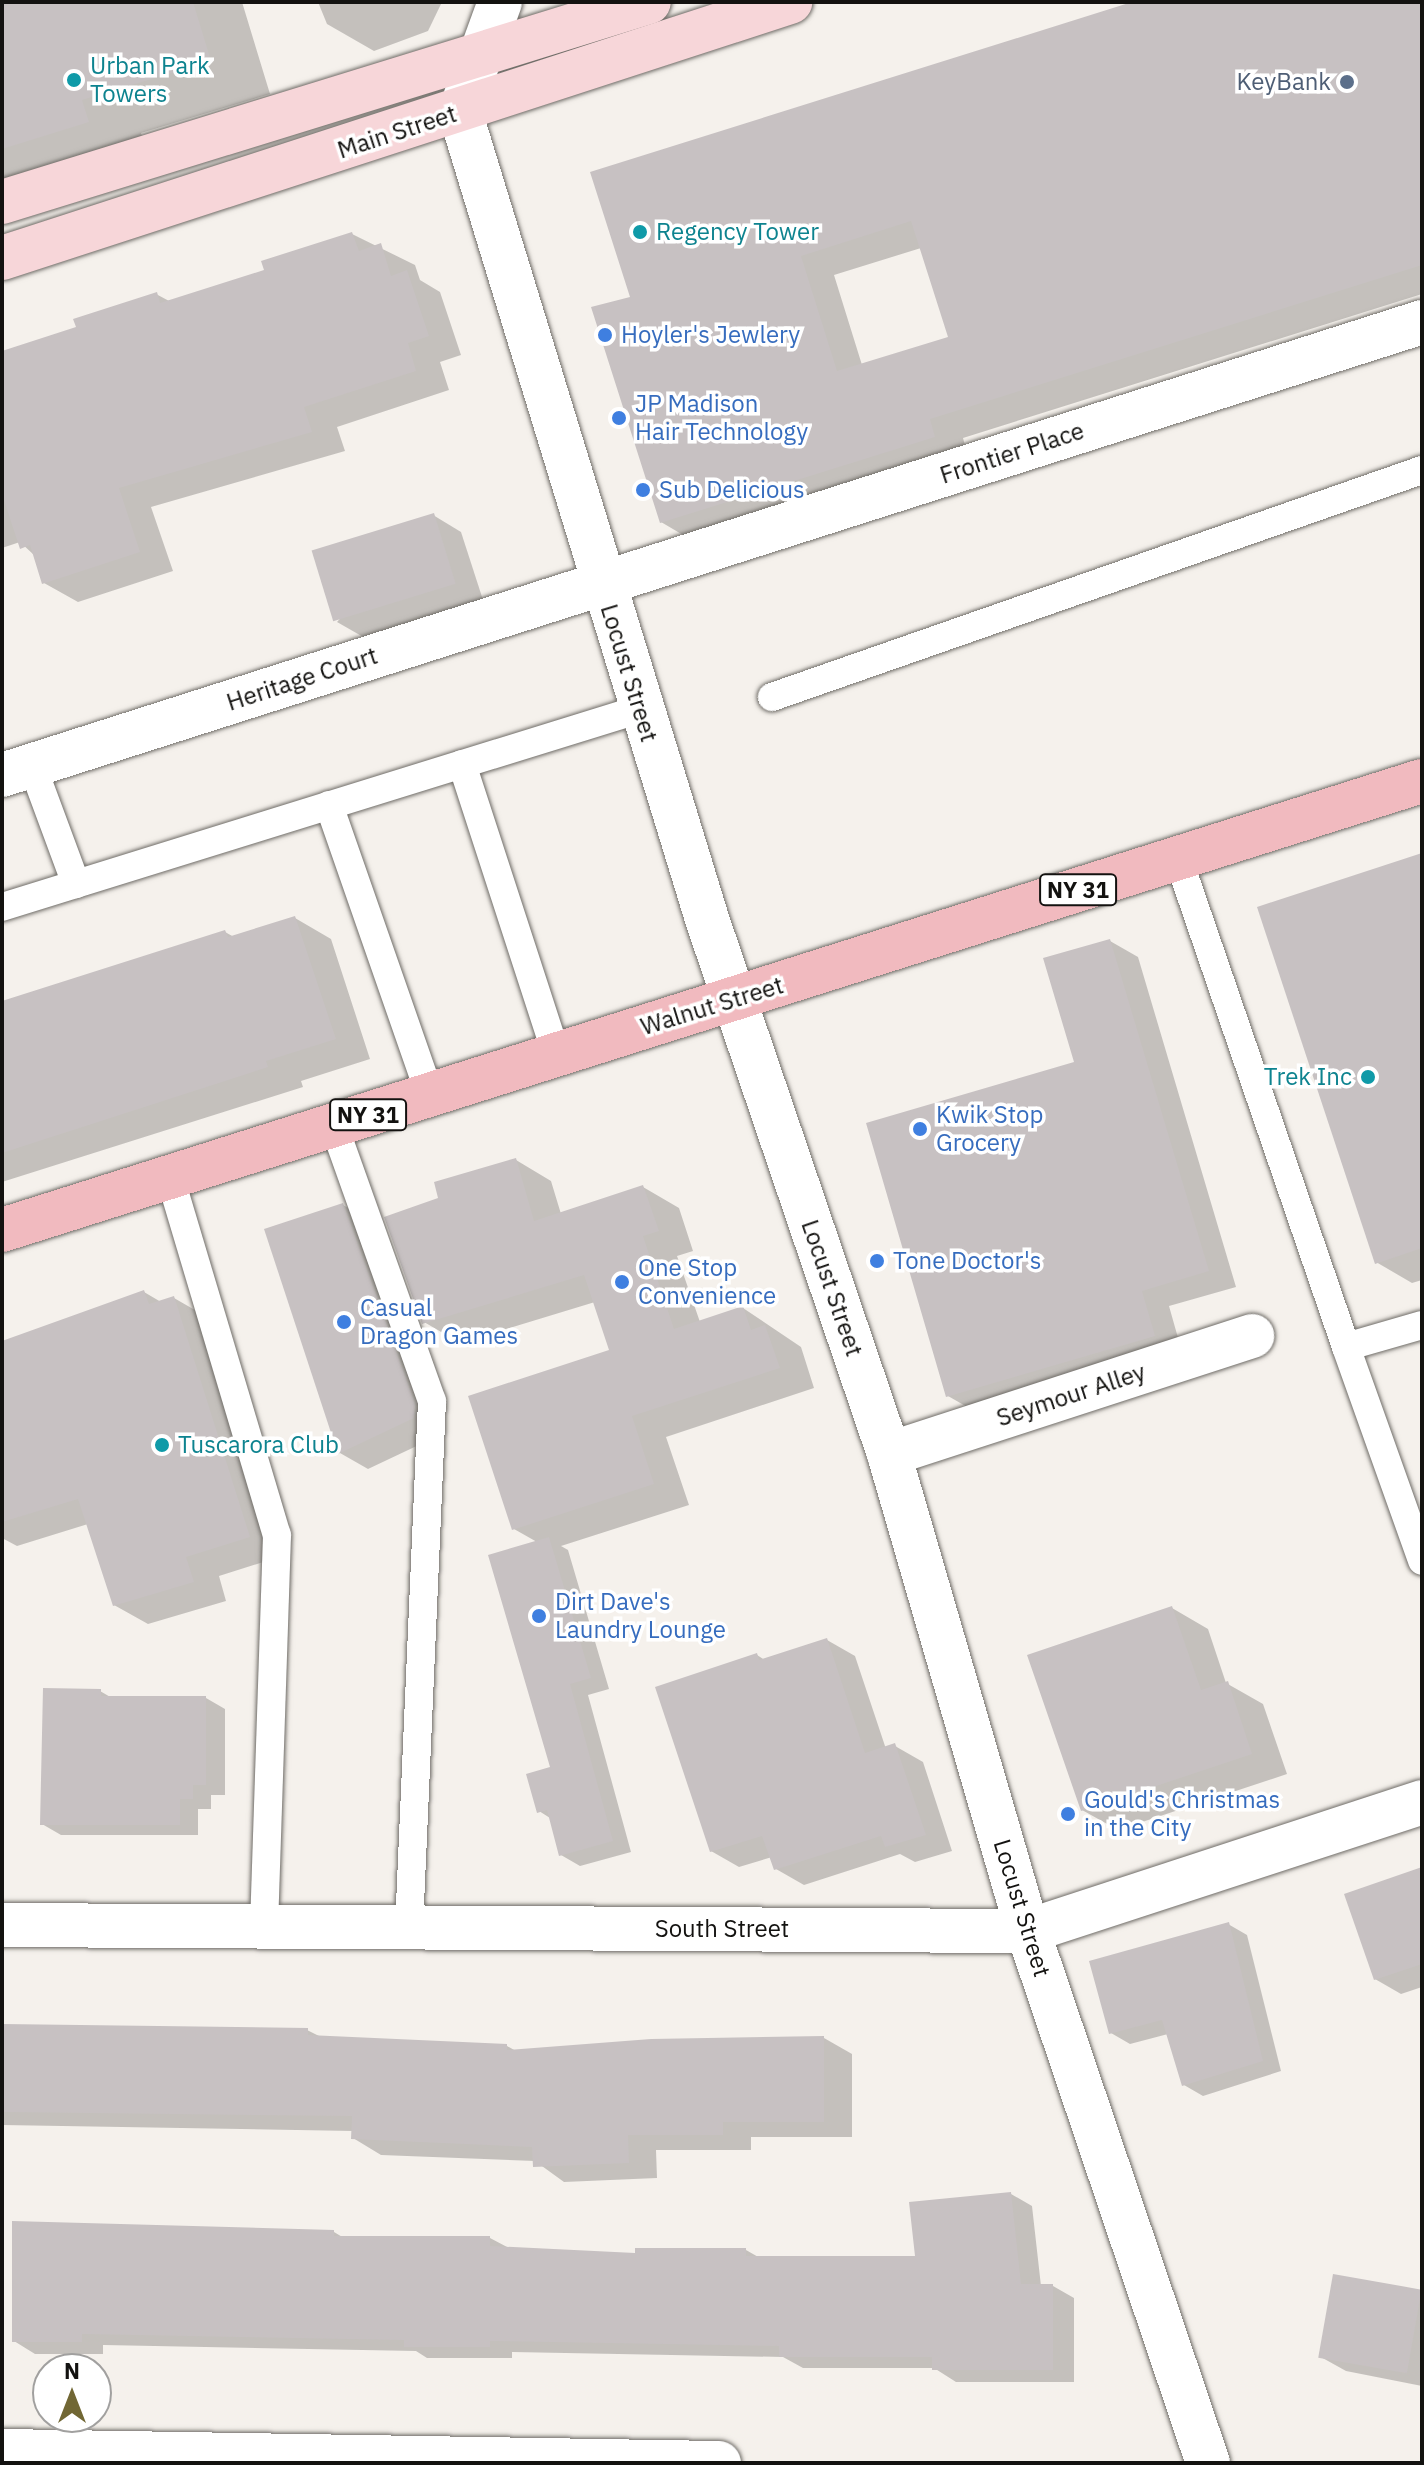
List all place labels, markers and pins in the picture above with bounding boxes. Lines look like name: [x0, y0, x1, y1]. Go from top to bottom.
place label: Urban Park Towers: [90, 52, 210, 108]
place label: KeyBank: [1237, 68, 1331, 96]
marker: Urban Park Towers: [65, 71, 83, 89]
marker: KeyBank: [1338, 73, 1356, 91]
place label: Regency Tower: [656, 218, 819, 246]
marker: Regency Tower: [631, 223, 649, 241]
place label: Hoyler's Jewlery: [621, 321, 800, 349]
marker: Hoyler's Jewlery: [596, 326, 614, 344]
place label: JP Madison Hair Technology: [635, 390, 808, 446]
marker: JP Madison Hair Technology: [610, 409, 628, 427]
place label: Sub Delicious: [659, 476, 805, 504]
marker: Sub Delicious: [634, 481, 652, 499]
place label: Trek Inc: [1264, 1063, 1352, 1091]
marker: Trek Inc: [1359, 1068, 1377, 1086]
place label: Kwik Stop Grocery: [936, 1101, 1043, 1157]
marker: Kwik Stop Grocery: [911, 1120, 929, 1138]
place label: Tone Doctor's: [893, 1247, 1041, 1275]
marker: Tone Doctor's: [868, 1252, 886, 1270]
place label: One Stop Convenience: [638, 1254, 776, 1310]
marker: One Stop Convenience: [613, 1273, 631, 1291]
place label: Casual Dragon Games: [360, 1294, 518, 1350]
marker: Casual Dragon Games: [335, 1313, 353, 1331]
place label: Tuscarora Club: [178, 1431, 339, 1459]
marker: Tuscarora Club: [153, 1436, 171, 1454]
place label: Dirt Dave's Laundry Lounge: [555, 1588, 726, 1644]
marker: Dirt Dave's Laundry Lounge: [530, 1607, 548, 1625]
place label: Gould's Christmas in the City: [1084, 1786, 1280, 1842]
marker: Gould's Christmas in the City: [1059, 1805, 1077, 1823]

